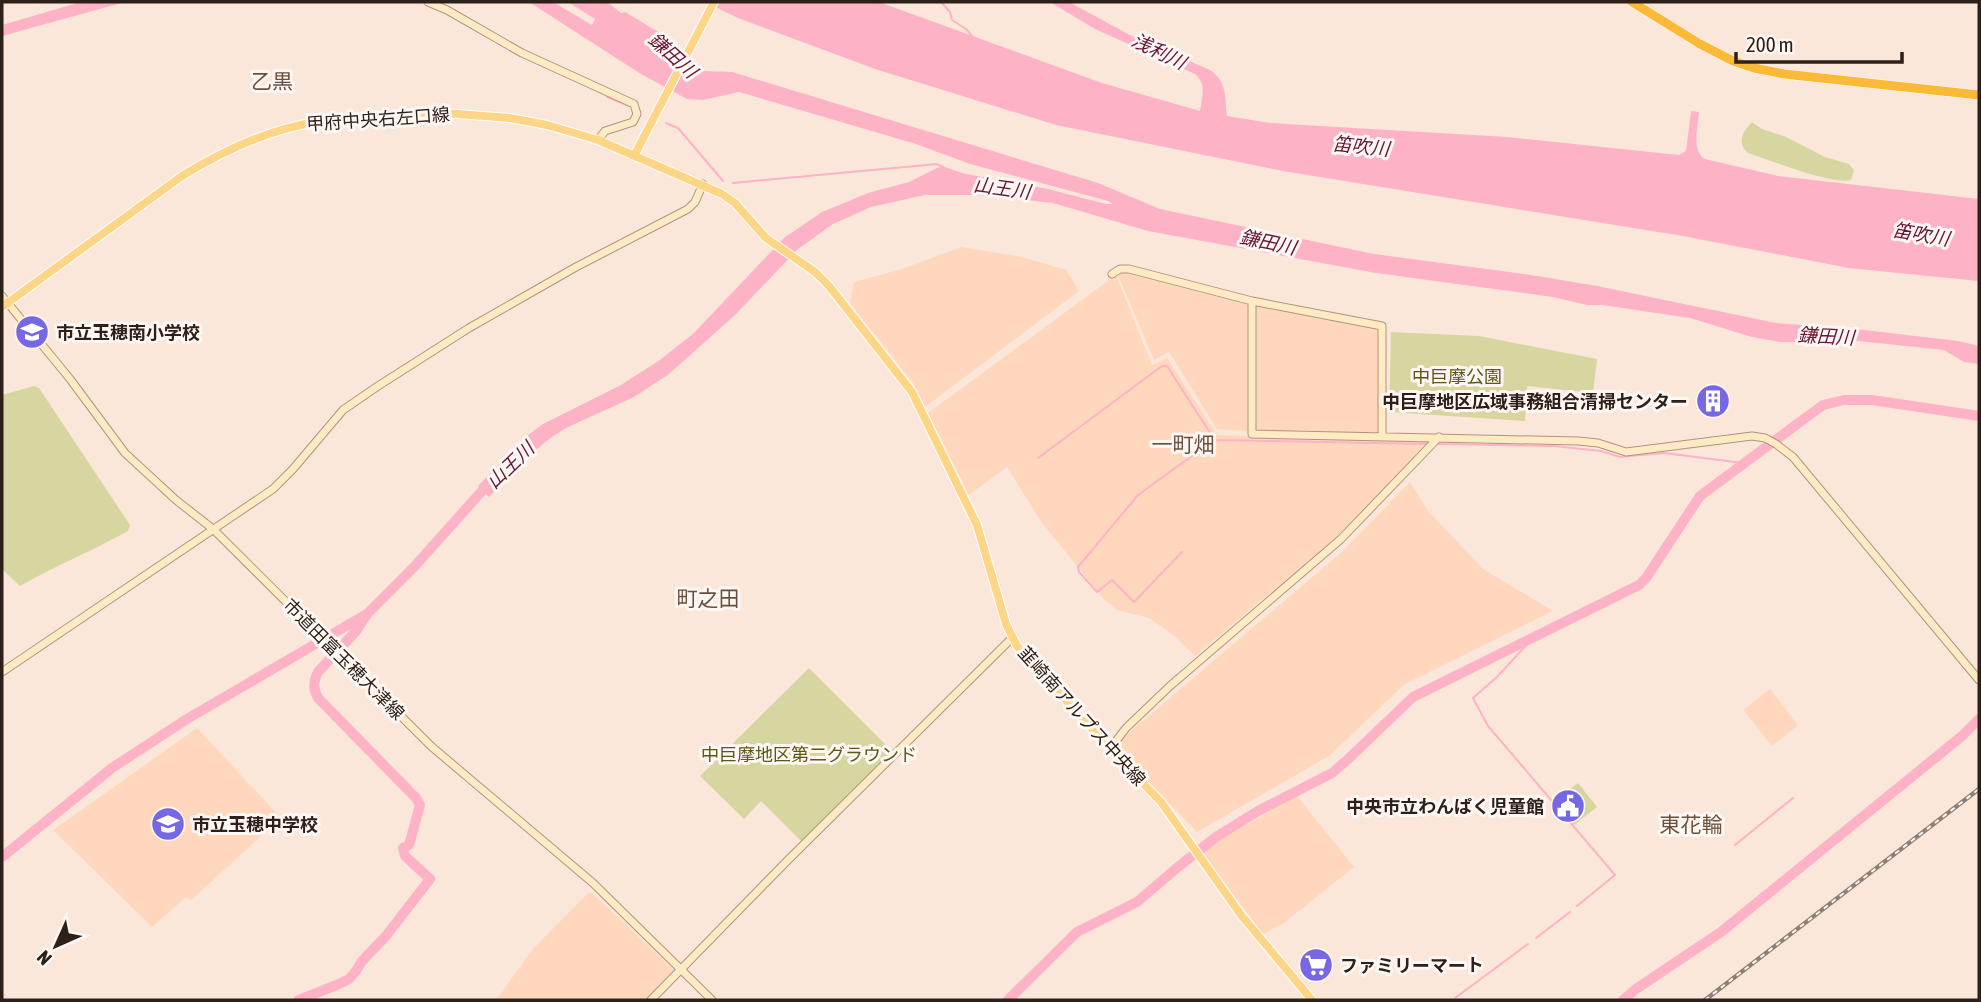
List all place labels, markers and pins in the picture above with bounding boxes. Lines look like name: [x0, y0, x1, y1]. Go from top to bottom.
school or university icon: 市立玉穂南小学校: [13, 313, 51, 351]
place label: 市立玉穂南小学校: [56, 322, 200, 343]
building icon: 中巨摩地区広域事務組合清掃センター: [1694, 382, 1732, 420]
place label: 中巨摩地区広域事務組合清掃センター: [1382, 391, 1688, 412]
public building icon: 中央市立わんぱく児童館: [1549, 787, 1587, 825]
place label: 中央市立わんぱく児童館: [1346, 796, 1544, 817]
school or university icon: 市立玉穂中学校: [149, 805, 187, 843]
place label: 市立玉穂中学校: [192, 814, 318, 835]
supermarket icon: ファミリーマート: [1297, 946, 1335, 984]
place label: ファミリーマート: [1340, 955, 1484, 976]

